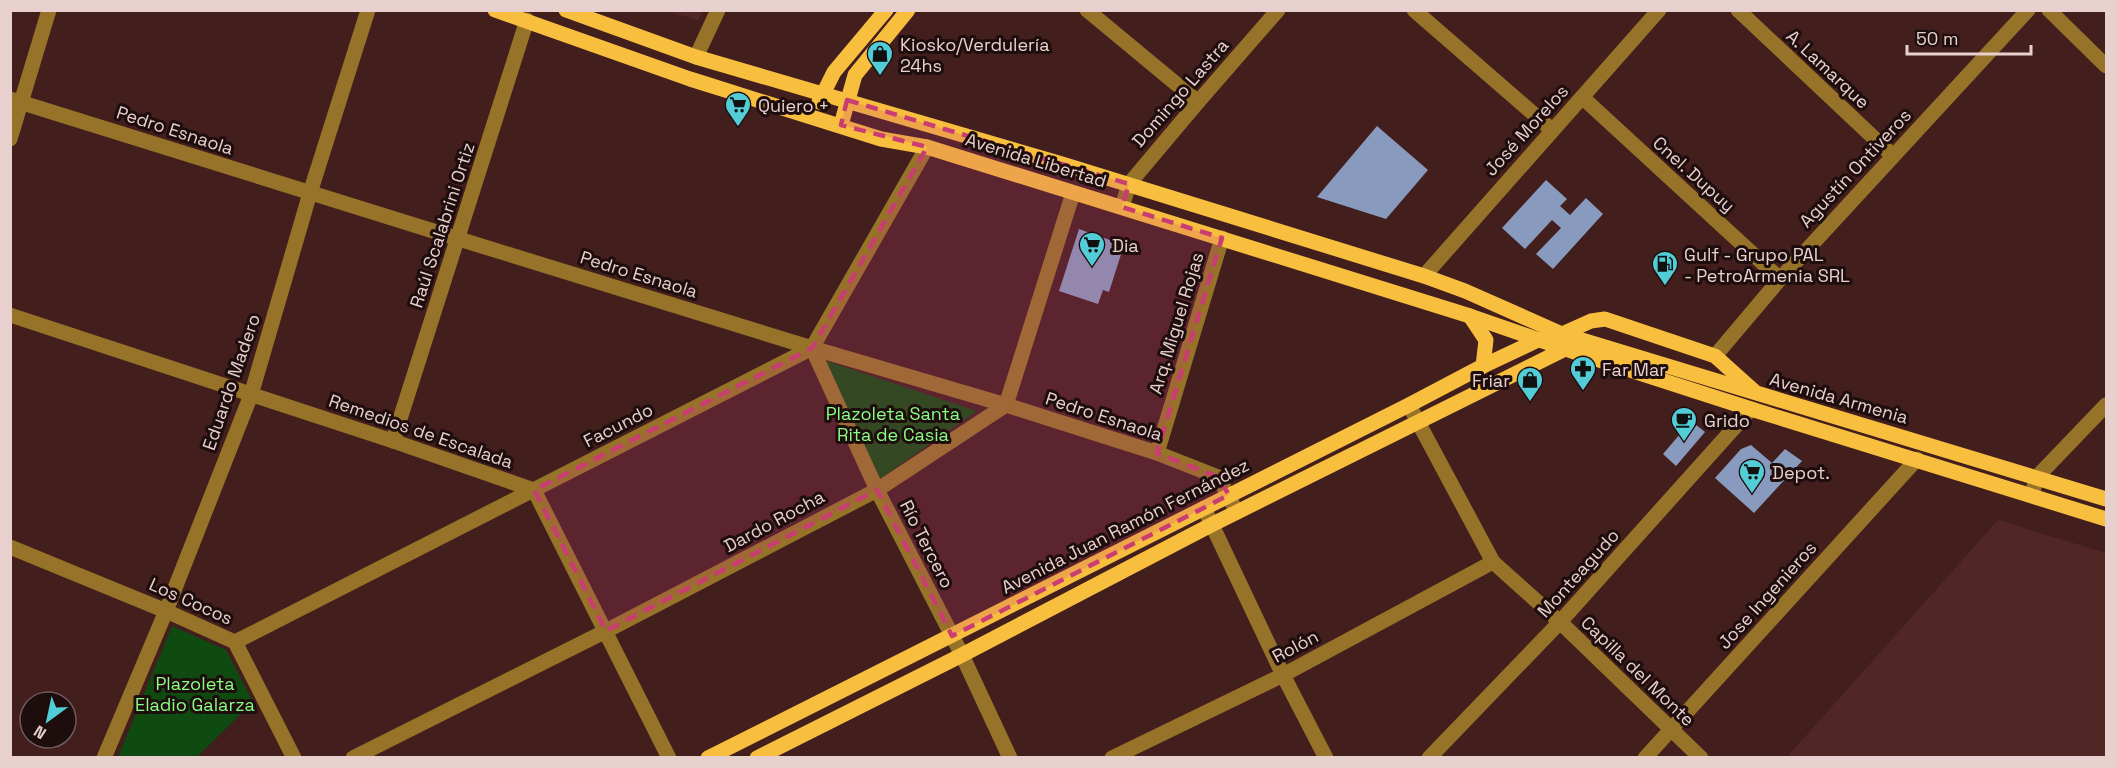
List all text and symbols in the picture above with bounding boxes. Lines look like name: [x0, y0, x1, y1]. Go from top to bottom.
scale bar: [1907, 18, 2032, 56]
street label: A. Lamarque: [1782, 25, 1874, 113]
text: 50 m: [1916, 27, 1958, 50]
place label: Kiosko/Verdulería 24hs: [900, 33, 1050, 77]
street label: Domingo Lastra: [1127, 34, 1233, 152]
shop icon: Kiosko/Verdulería 24hs: [865, 39, 895, 77]
street label: José Morelos: [1479, 80, 1573, 180]
supermarket icon: Quiero +: [723, 90, 753, 128]
place label: Quiero +: [758, 94, 830, 117]
street label: Pedro Esnaola: [114, 100, 236, 160]
street label: Agustín Ontiveros: [1794, 104, 1916, 232]
street label: Avenida Libertad: [963, 128, 1109, 192]
street label: Cnel. Dupuy: [1648, 131, 1740, 217]
street label: Raúl Scalabrini Ortiz: [404, 140, 480, 310]
supermarket icon: Dia: [1077, 230, 1107, 268]
place label: Dia: [1112, 234, 1139, 257]
place label: Gulf - Grupo PAL - PetroArmenia SRL: [1684, 243, 1850, 287]
street label: Pedro Esnaola: [577, 245, 701, 303]
street label: Arq. Miguel Rojas: [1144, 249, 1208, 397]
fuel station icon: Gulf - Grupo PAL - PetroArmenia SRL: [1650, 249, 1680, 287]
street label: Eduardo Madero: [197, 311, 265, 453]
pharmacy icon: Far Mar: [1568, 354, 1598, 392]
place label: Far Mar: [1602, 358, 1666, 381]
shop icon: Friar: [1515, 365, 1545, 403]
street label: Avenida Armenia: [1767, 367, 1911, 429]
place label: Friar: [1472, 369, 1510, 392]
street label: Pedro Esnaola: [1043, 386, 1165, 446]
street label: Remedios de Escalada: [326, 389, 516, 473]
street label: Facundo: [579, 398, 657, 452]
park label: Plazoleta Santa Rita de Casia: [826, 402, 960, 446]
cafe icon: Grido: [1669, 405, 1699, 443]
place label: Grido: [1704, 409, 1750, 432]
street label: Avenida Juan Ramón Fernández: [997, 453, 1253, 599]
supermarket icon: Depot.: [1737, 457, 1767, 495]
place label: Depot.: [1772, 461, 1830, 484]
street label: Dardo Rocha: [720, 485, 828, 557]
street label: Río Tercero: [895, 496, 959, 592]
street label: Monteagudo: [1532, 524, 1624, 622]
street label: Jose Ingenieros: [1713, 536, 1821, 654]
street label: Los Cocos: [146, 572, 236, 630]
street label: Capilla del Monte: [1576, 611, 1700, 731]
street label: Rolón: [1268, 624, 1322, 668]
park label: Plazoleta Eladio Galarza: [135, 672, 255, 716]
north arrow: [18, 690, 78, 750]
text: N: [30, 720, 50, 744]

